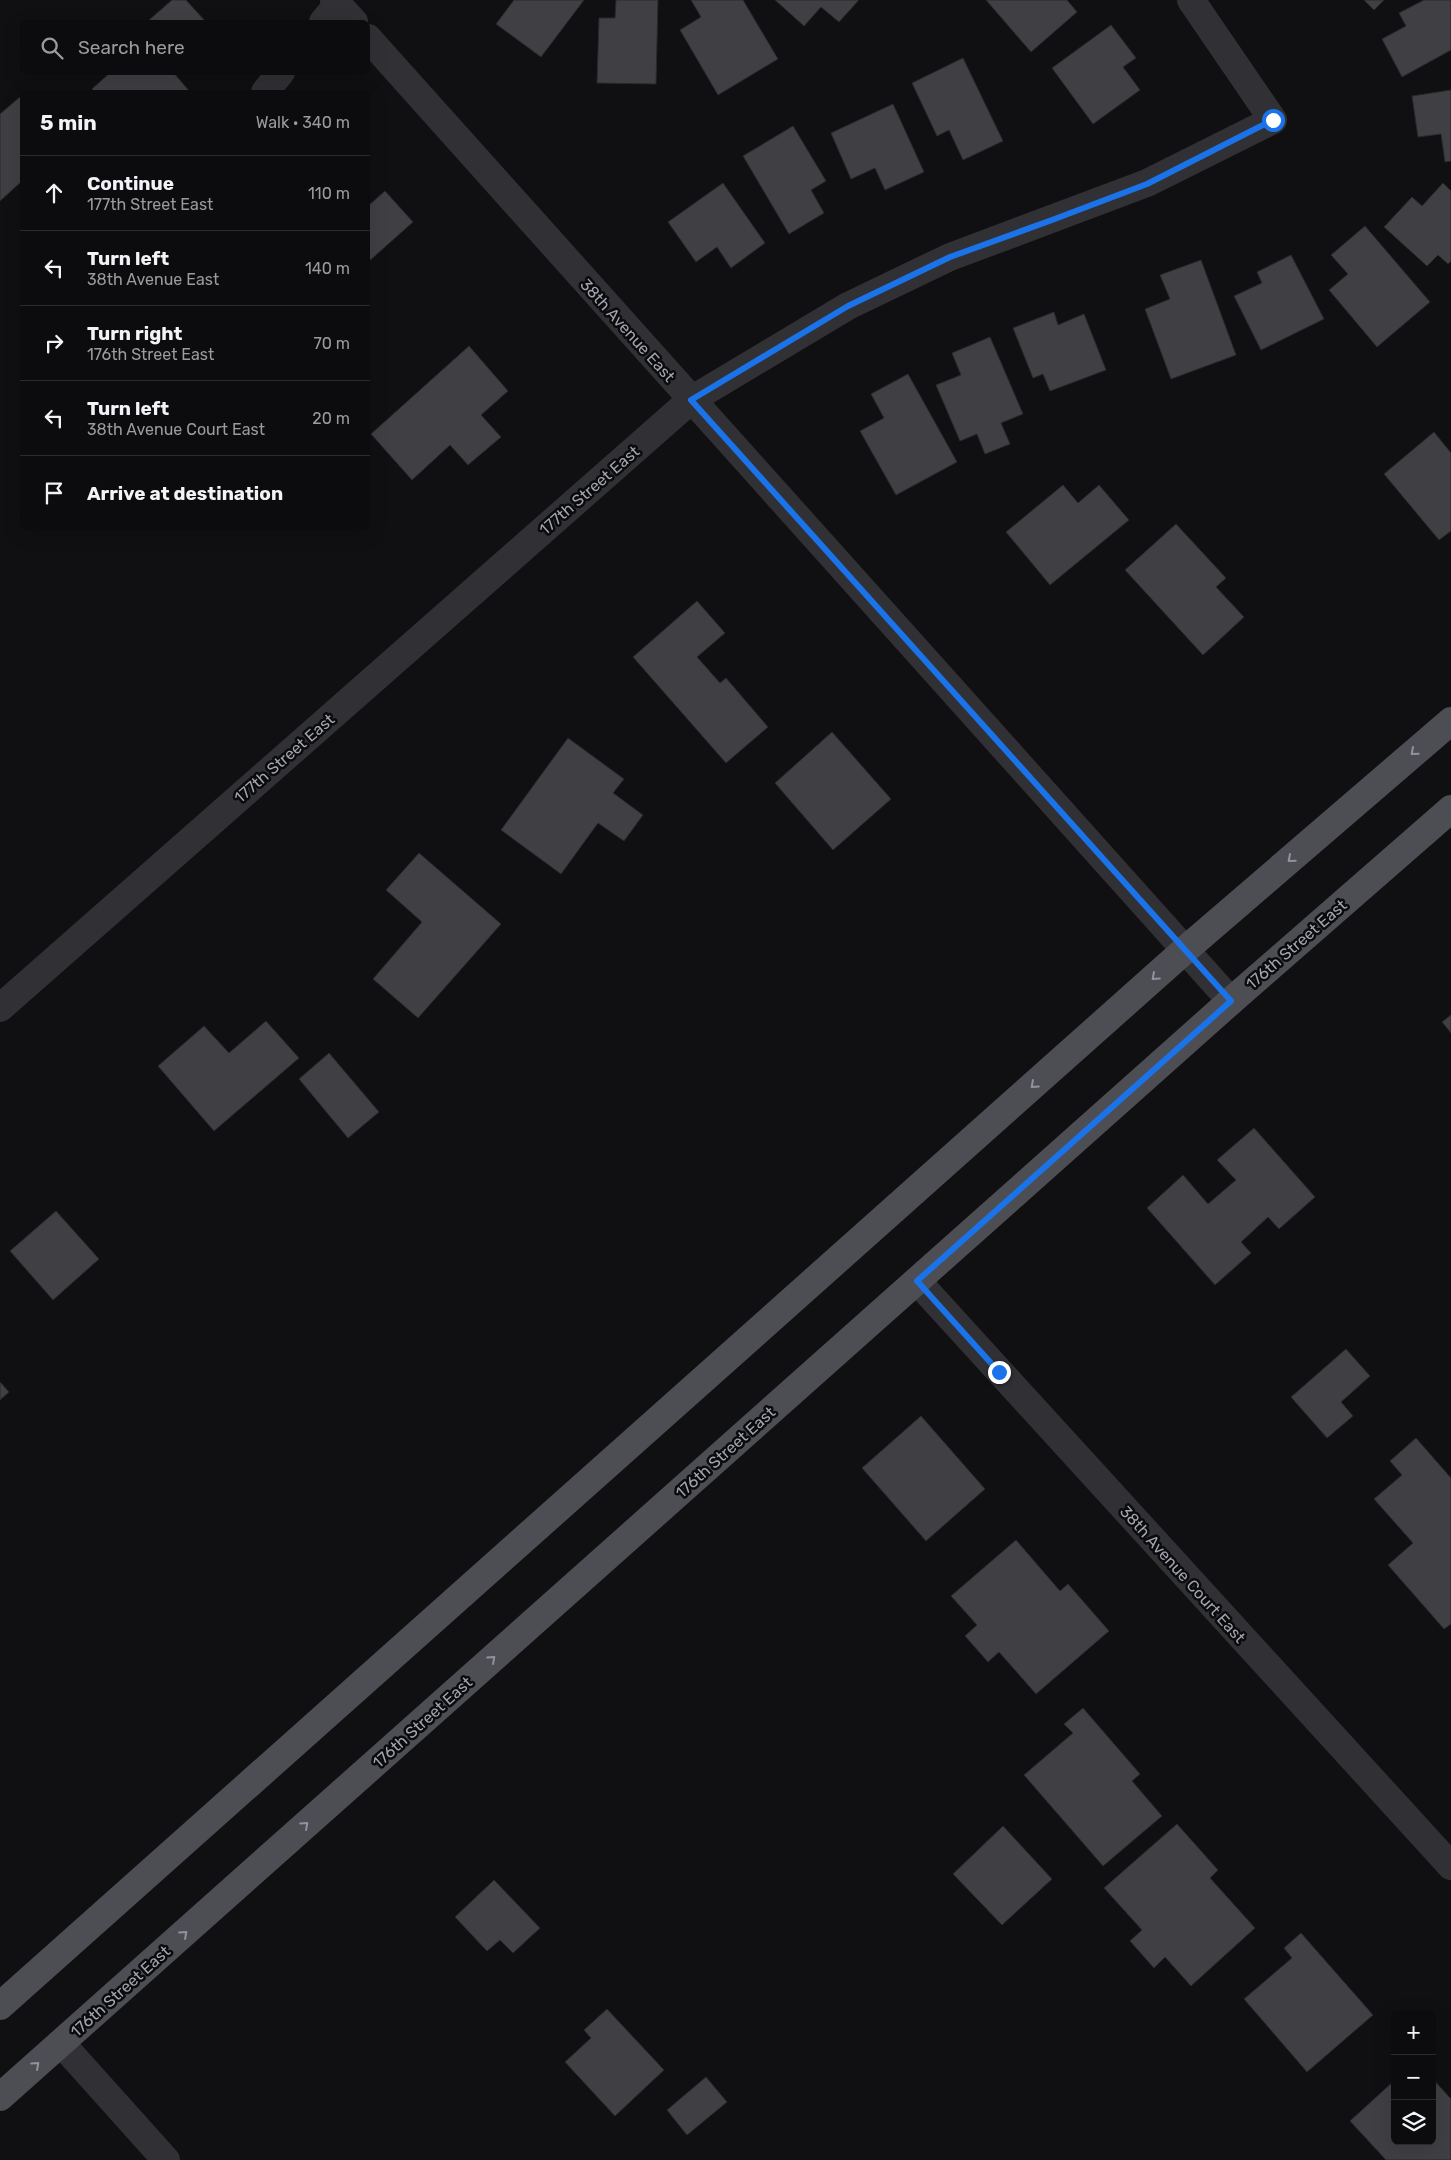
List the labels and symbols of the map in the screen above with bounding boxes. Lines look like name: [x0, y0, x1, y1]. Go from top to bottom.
route start: [1262, 109, 1285, 132]
street label: 38th Avenue East: [576, 275, 679, 386]
street label: 177th Street East: [535, 442, 643, 539]
street label: 177th Street East: [230, 710, 338, 807]
one-way arrow: [1411, 747, 1420, 755]
one-way arrow: [1288, 853, 1297, 861]
street label: 176th Street East: [1242, 895, 1351, 993]
one-way arrow: [1152, 971, 1161, 980]
one-way arrow: [1030, 1079, 1039, 1088]
route end: [988, 1361, 1011, 1384]
street label: 176th Street East: [672, 1403, 779, 1502]
street label: 38th Avenue Court East: [1116, 1502, 1249, 1647]
one-way arrow: [487, 1656, 496, 1665]
street label: 176th Street East: [369, 1673, 476, 1772]
one-way arrow: [300, 1822, 309, 1831]
one-way arrow: [178, 1931, 187, 1939]
street label: 176th Street East: [67, 1942, 174, 2041]
one-way arrow: [31, 2062, 40, 2071]

